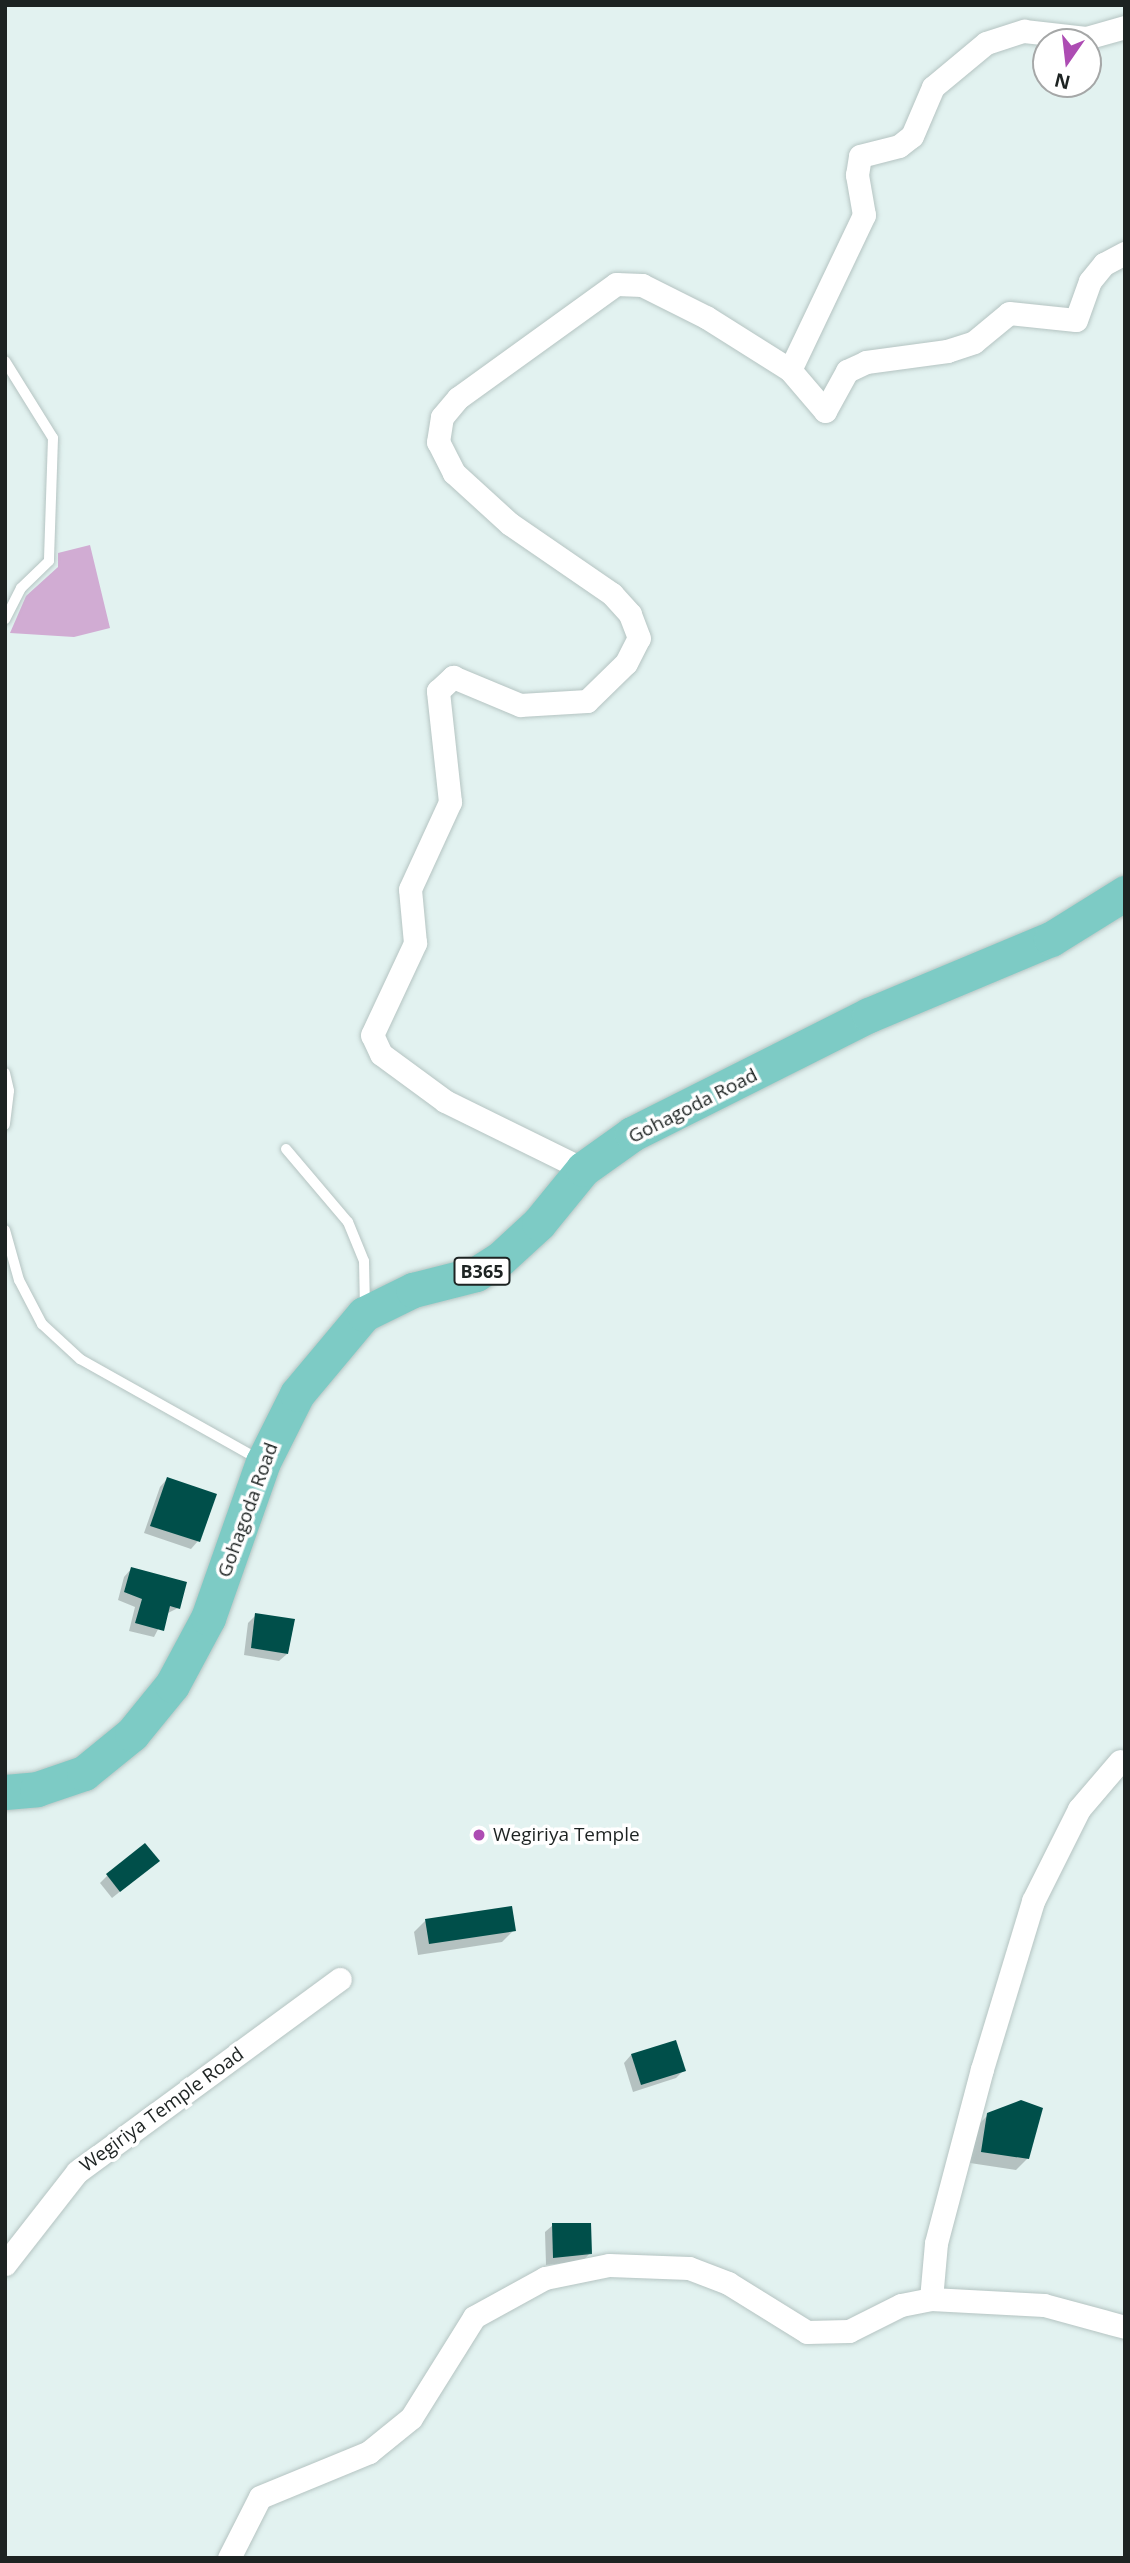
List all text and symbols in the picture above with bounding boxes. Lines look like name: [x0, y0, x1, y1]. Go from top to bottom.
north arrow: [1032, 28, 1102, 98]
text: N: [1052, 67, 1073, 96]
street label: Gohagoda Road: [625, 1064, 761, 1148]
road number: B365: [452, 1256, 512, 1286]
street label: Gohagoda Road: [213, 1440, 283, 1580]
place label: Wegiriya Temple: [493, 1824, 640, 1846]
marker: Wegiriya Temple: [471, 1827, 487, 1843]
street label: Wegiriya Temple Road: [76, 2043, 248, 2177]

